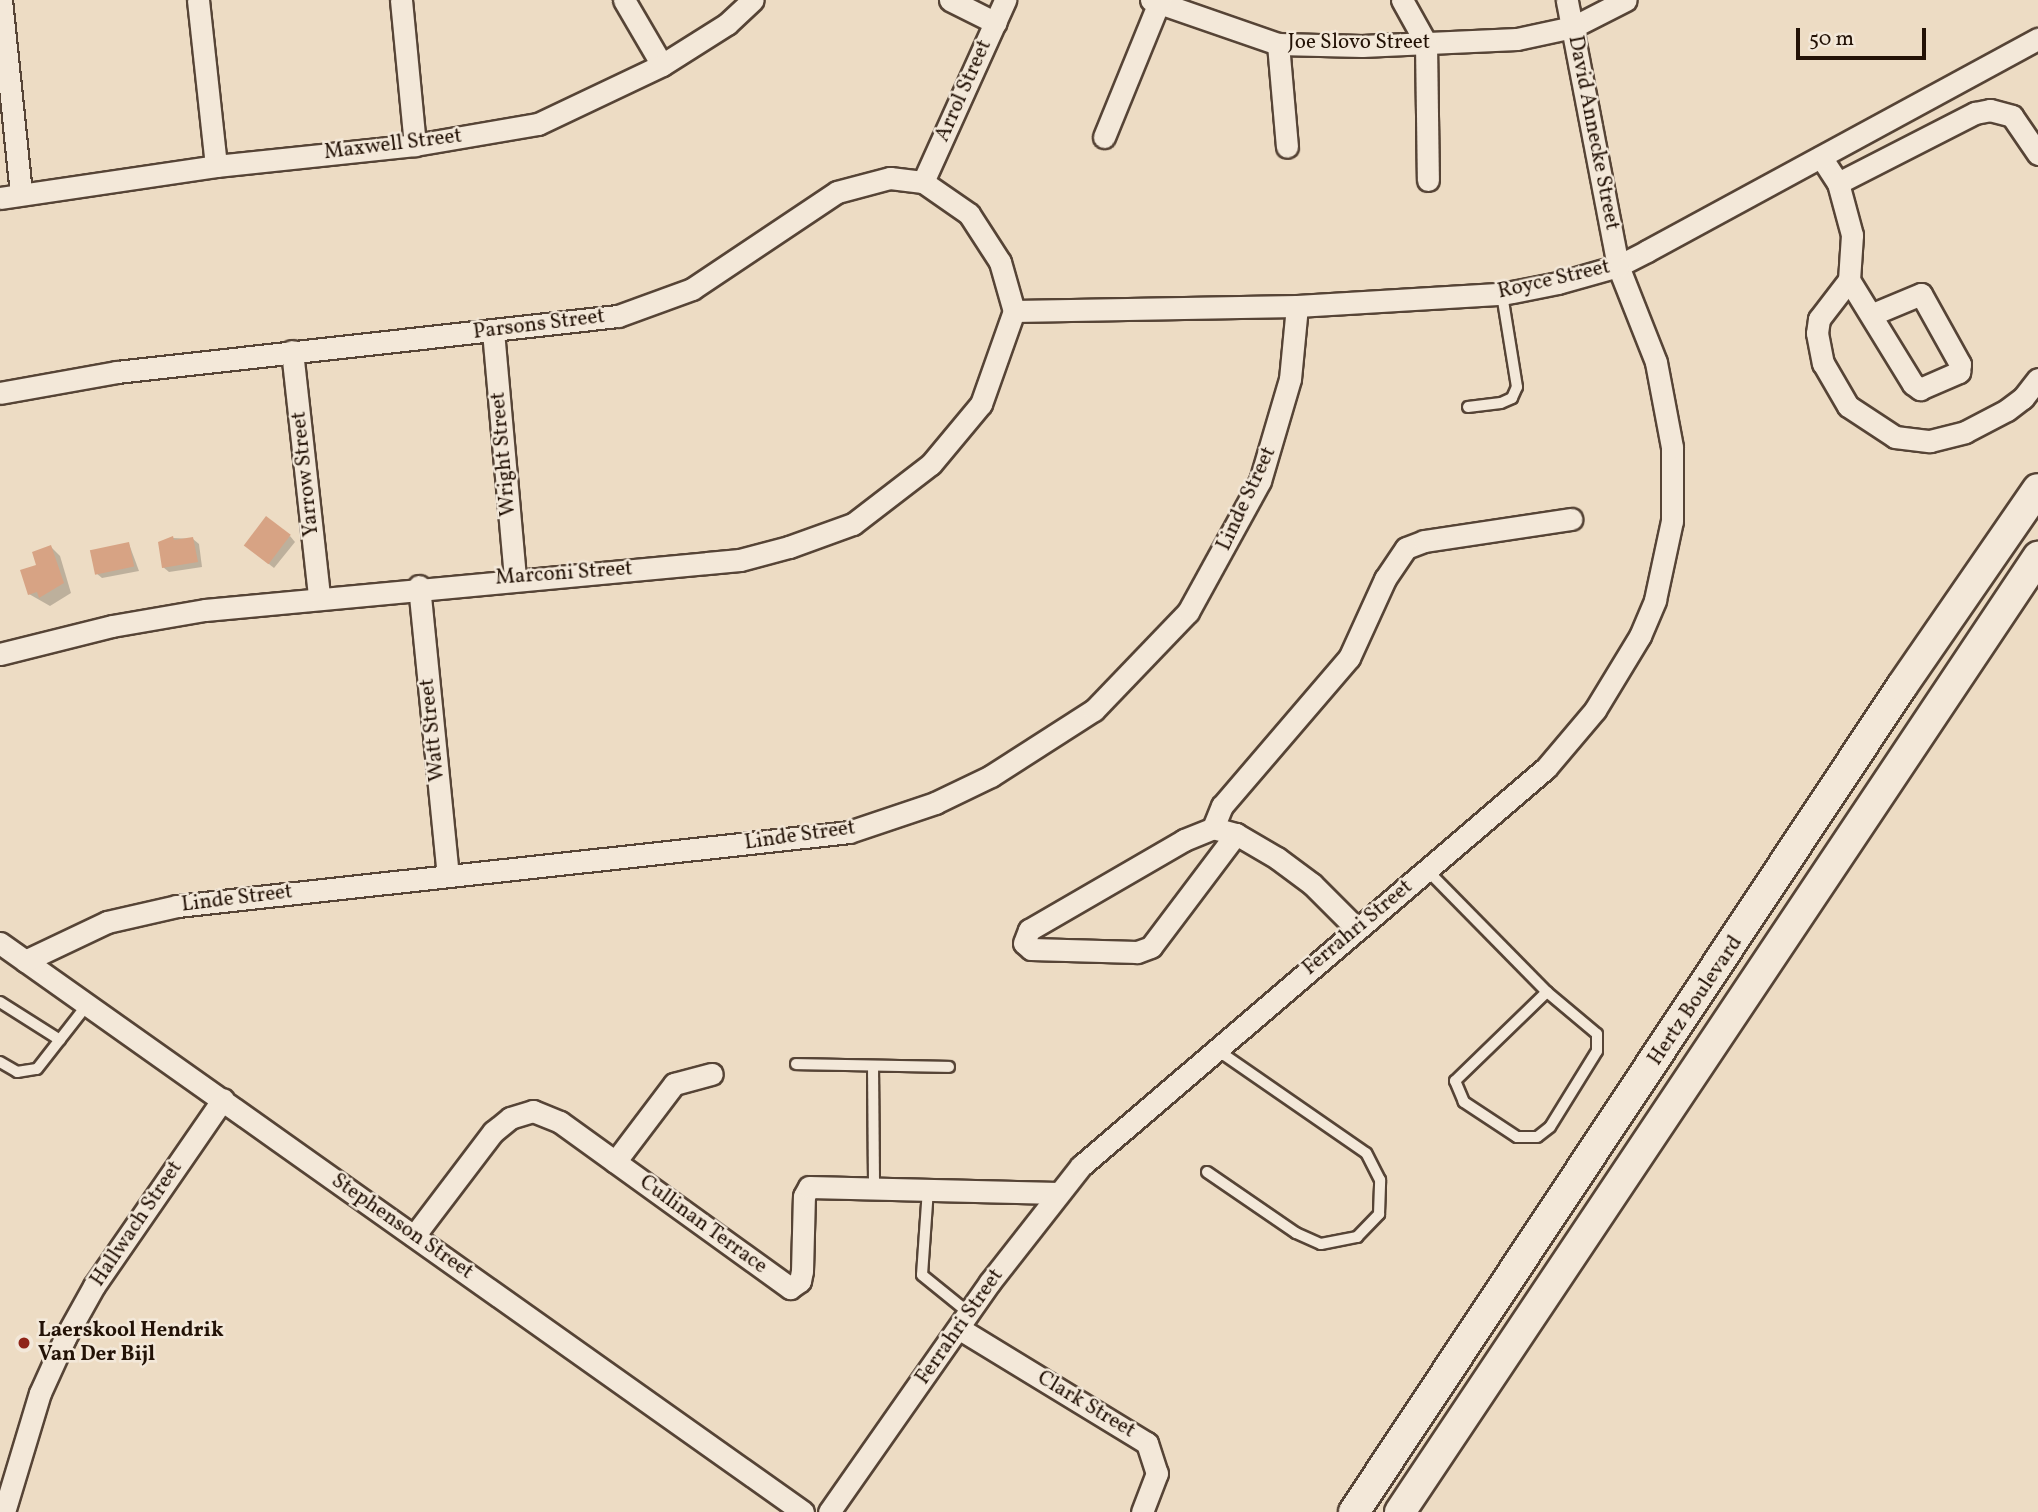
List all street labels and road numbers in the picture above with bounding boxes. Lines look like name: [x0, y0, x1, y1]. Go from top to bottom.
street label: Joe Slovo Street: [1288, 30, 1430, 56]
street label: David Annecke Street: [1562, 34, 1624, 232]
street label: Arrol Street: [930, 36, 998, 146]
street label: Maxwell Street: [323, 124, 463, 166]
street label: Royce Street: [1495, 255, 1613, 305]
street label: Parsons Street: [472, 304, 606, 346]
street label: Wright Street: [486, 391, 522, 517]
street label: Yarrow Street: [287, 410, 325, 538]
street label: Linde Street: [1212, 443, 1282, 555]
street label: Marconi Street: [495, 557, 633, 591]
street label: Watt Street: [415, 677, 451, 783]
street label: Linde Street: [743, 816, 857, 856]
street label: Ferrahri Street: [1298, 875, 1418, 981]
street label: Linde Street: [180, 880, 294, 918]
street label: Hertz Boulevard: [1643, 931, 1749, 1071]
street label: Hallwach Street: [86, 1156, 188, 1292]
street label: Stephenson Street: [326, 1169, 478, 1285]
street label: Cullinan Terrace: [634, 1170, 772, 1280]
street label: Ferrahri Street: [911, 1264, 1009, 1390]
street label: Clark Street: [1032, 1366, 1140, 1444]

